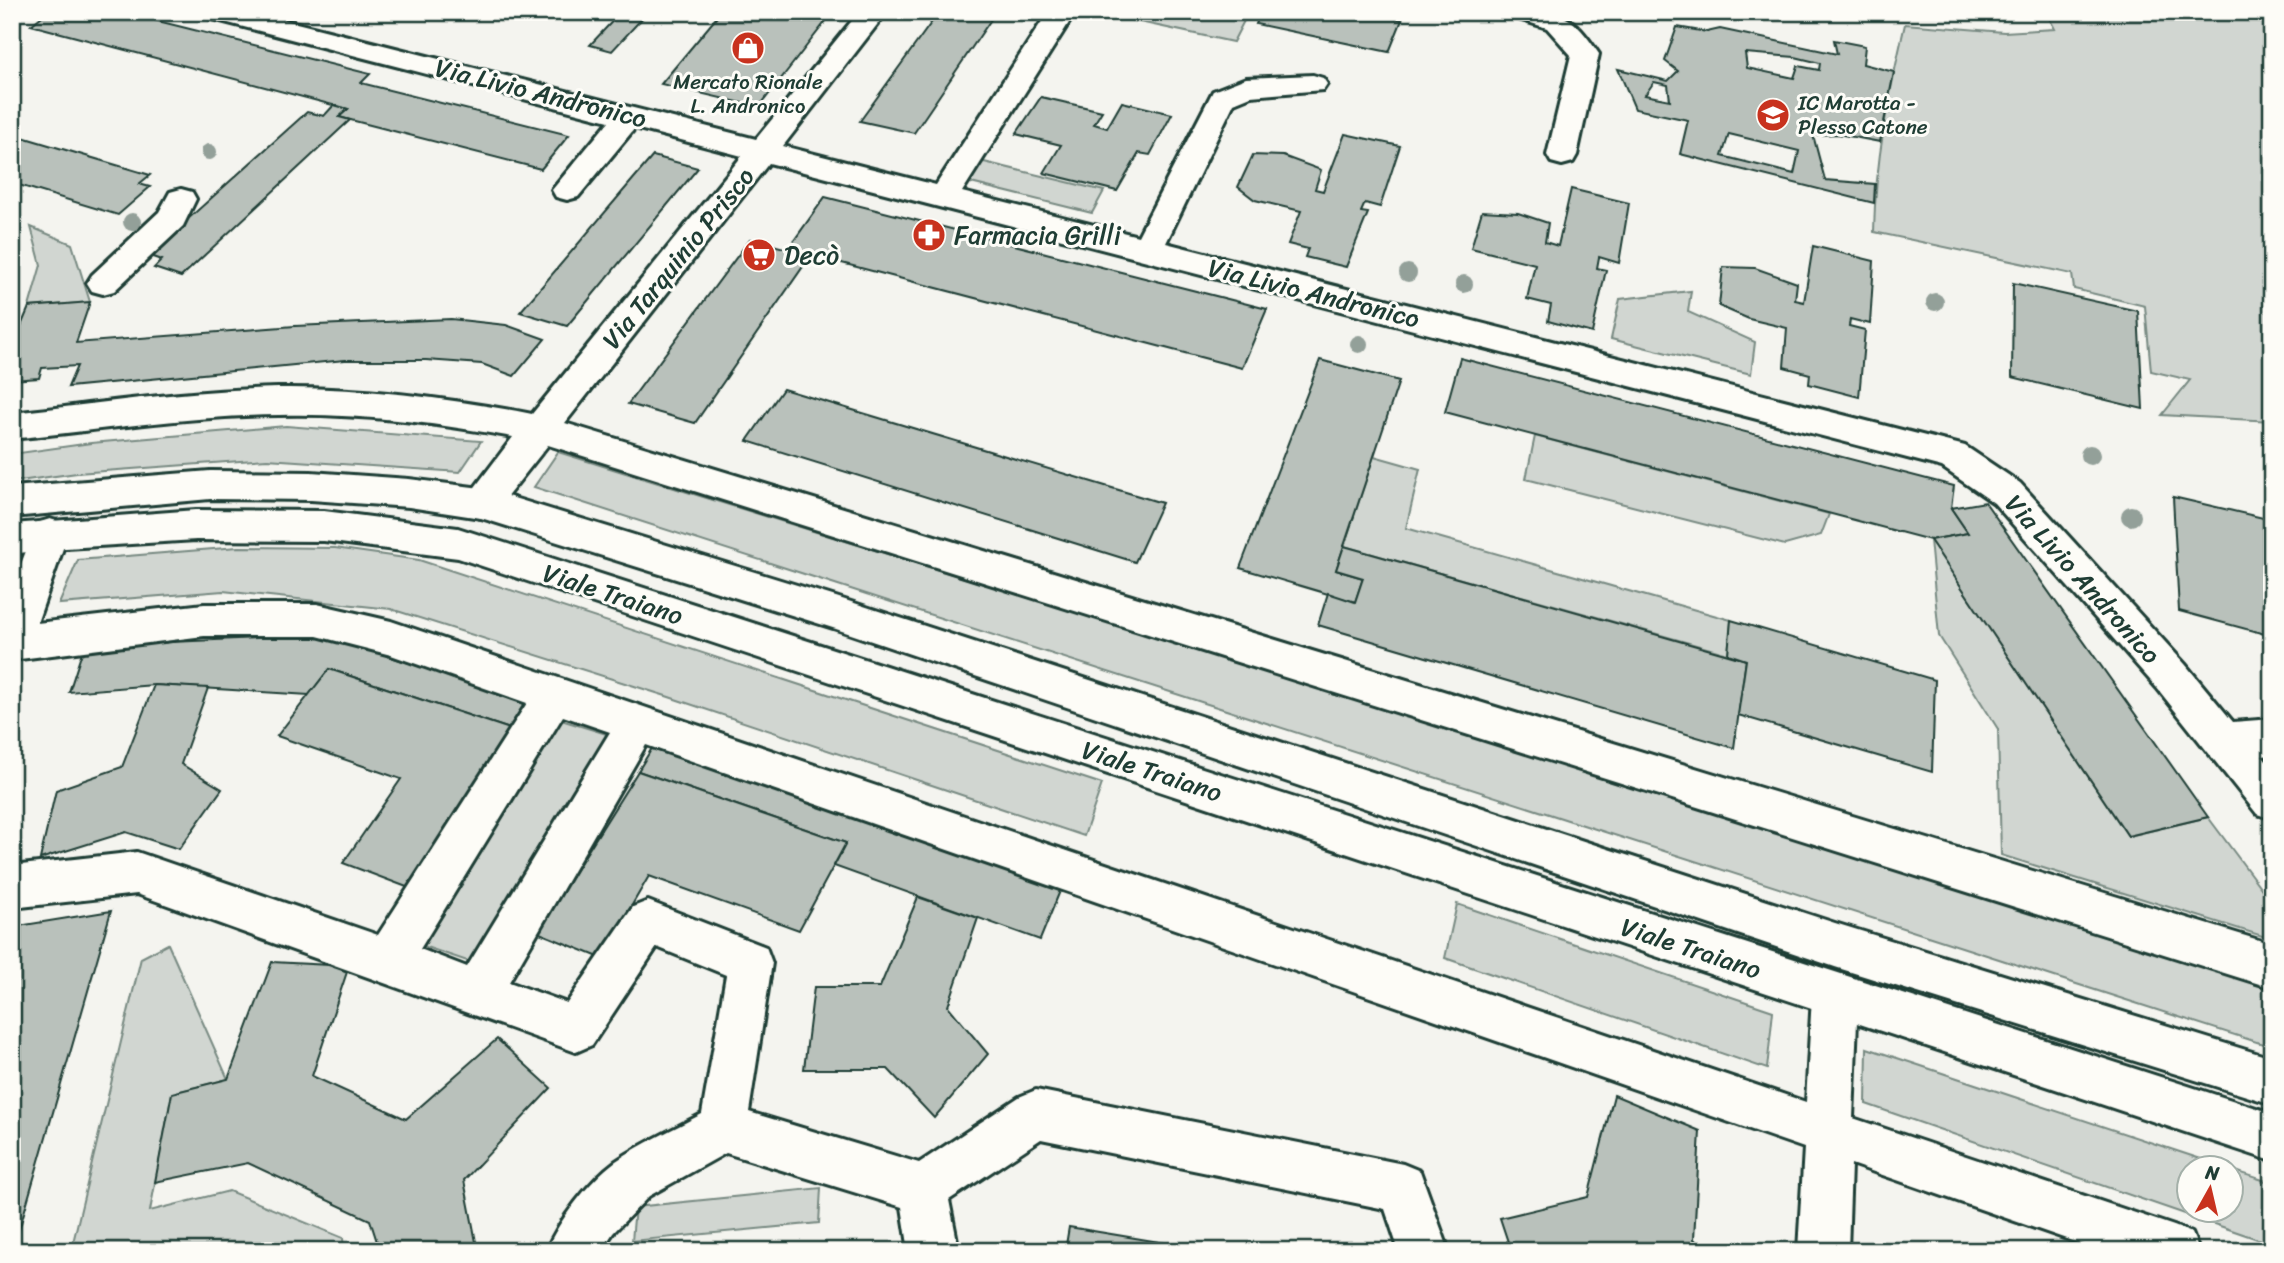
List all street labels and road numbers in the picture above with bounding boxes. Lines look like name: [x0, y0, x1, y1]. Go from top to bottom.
street label: Via Livio Andronico: [430, 44, 652, 142]
street label: Via Tarquinio Prisco: [590, 156, 766, 360]
street label: Via Livio Andronico: [1203, 244, 1425, 342]
street label: Via Livio Andronico: [1993, 483, 2173, 675]
street label: Viale Traiano: [537, 550, 689, 638]
street label: Viale Traiano: [1076, 727, 1228, 815]
street label: Viale Traiano: [1615, 904, 1767, 992]

